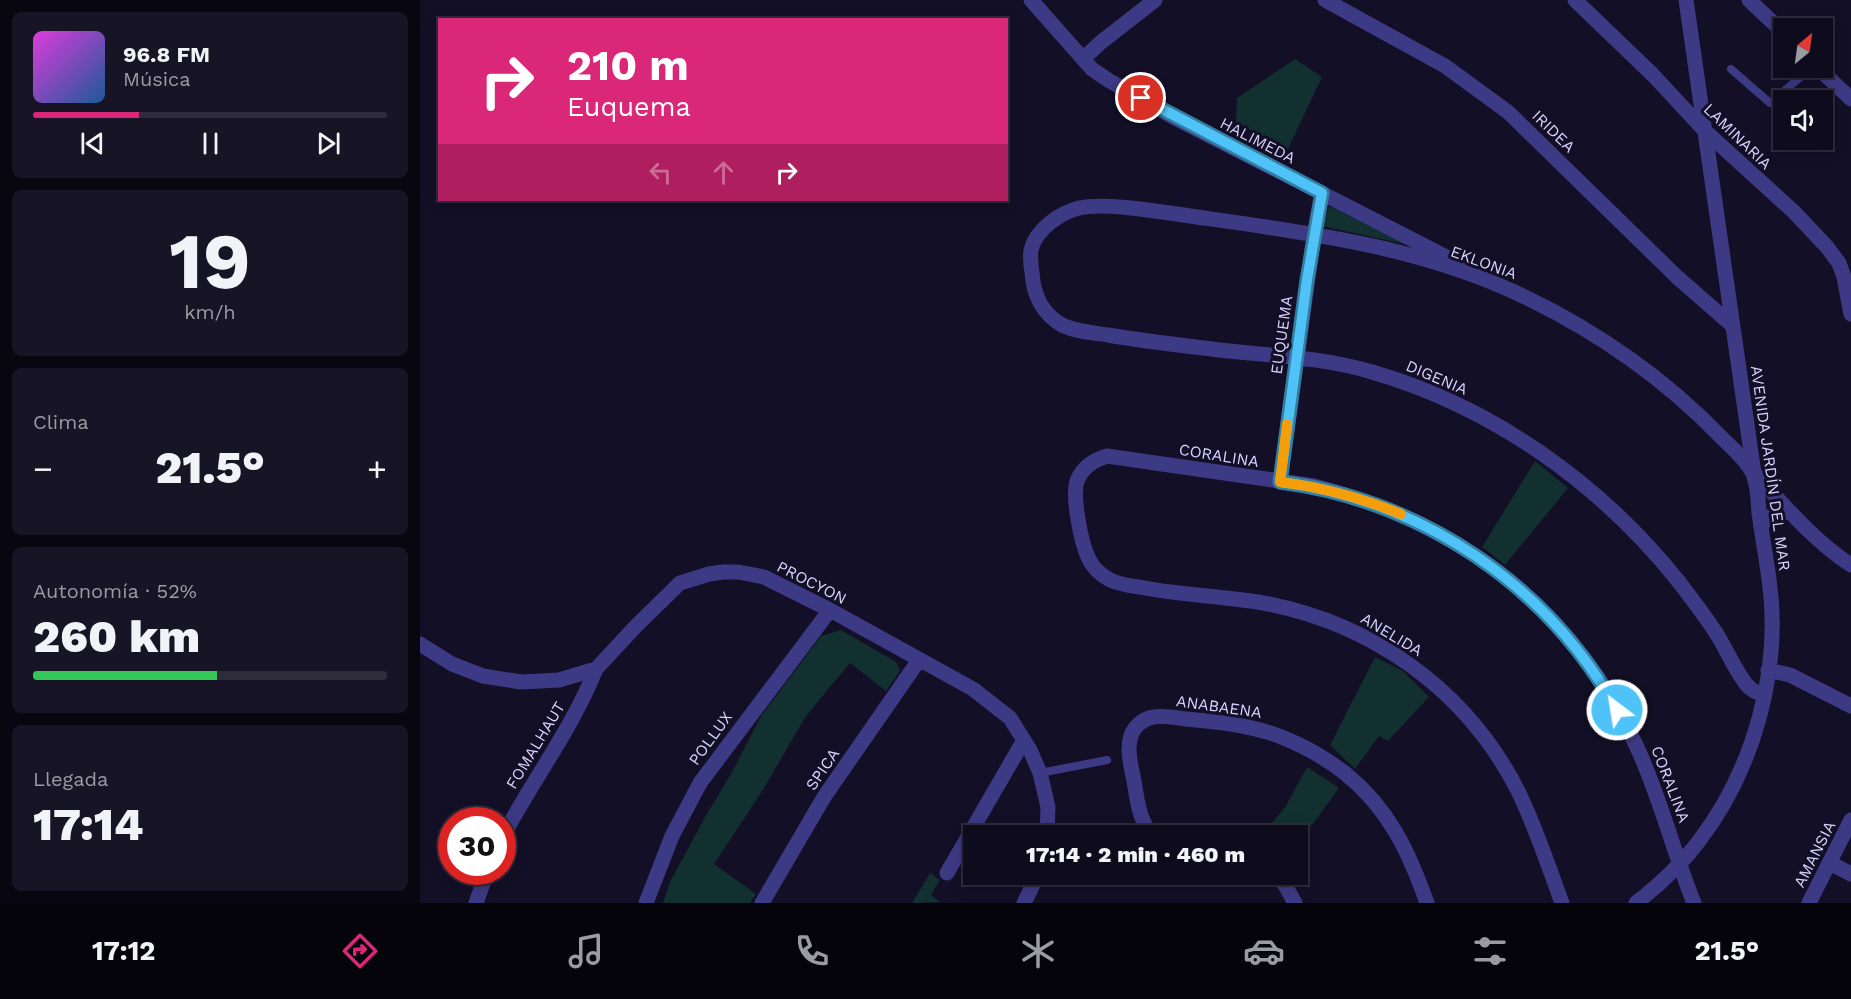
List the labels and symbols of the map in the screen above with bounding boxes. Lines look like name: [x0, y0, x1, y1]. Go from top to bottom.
north arrow: [1773, 18, 1833, 78]
pin: [1115, 72, 1166, 123]
street label: LAMINARIA: [1700, 99, 1776, 174]
street label: IRIDEA: [1528, 106, 1579, 157]
street label: HALIMEDA: [1217, 113, 1299, 168]
street label: EKLONIA: [1448, 242, 1520, 283]
street label: EUQUEMA: [1267, 294, 1296, 376]
street label: DIGENIA: [1403, 356, 1471, 399]
street label: AVENIDA JARDÍN DEL MAR: [1747, 364, 1794, 572]
street label: CORALINA: [1178, 440, 1261, 471]
street label: PROCYON: [774, 557, 850, 608]
street label: ANELIDA: [1357, 609, 1426, 660]
position arrow: [1585, 678, 1649, 742]
street label: ANABAENA: [1175, 691, 1263, 722]
street label: FOMALHAUT: [502, 698, 569, 792]
street label: POLLUX: [685, 708, 736, 769]
street label: CORALINA: [1647, 743, 1694, 826]
street label: SPICA: [802, 744, 843, 794]
speed limit sign: 30: [438, 807, 516, 885]
street label: AMANSIA: [1790, 817, 1839, 891]

